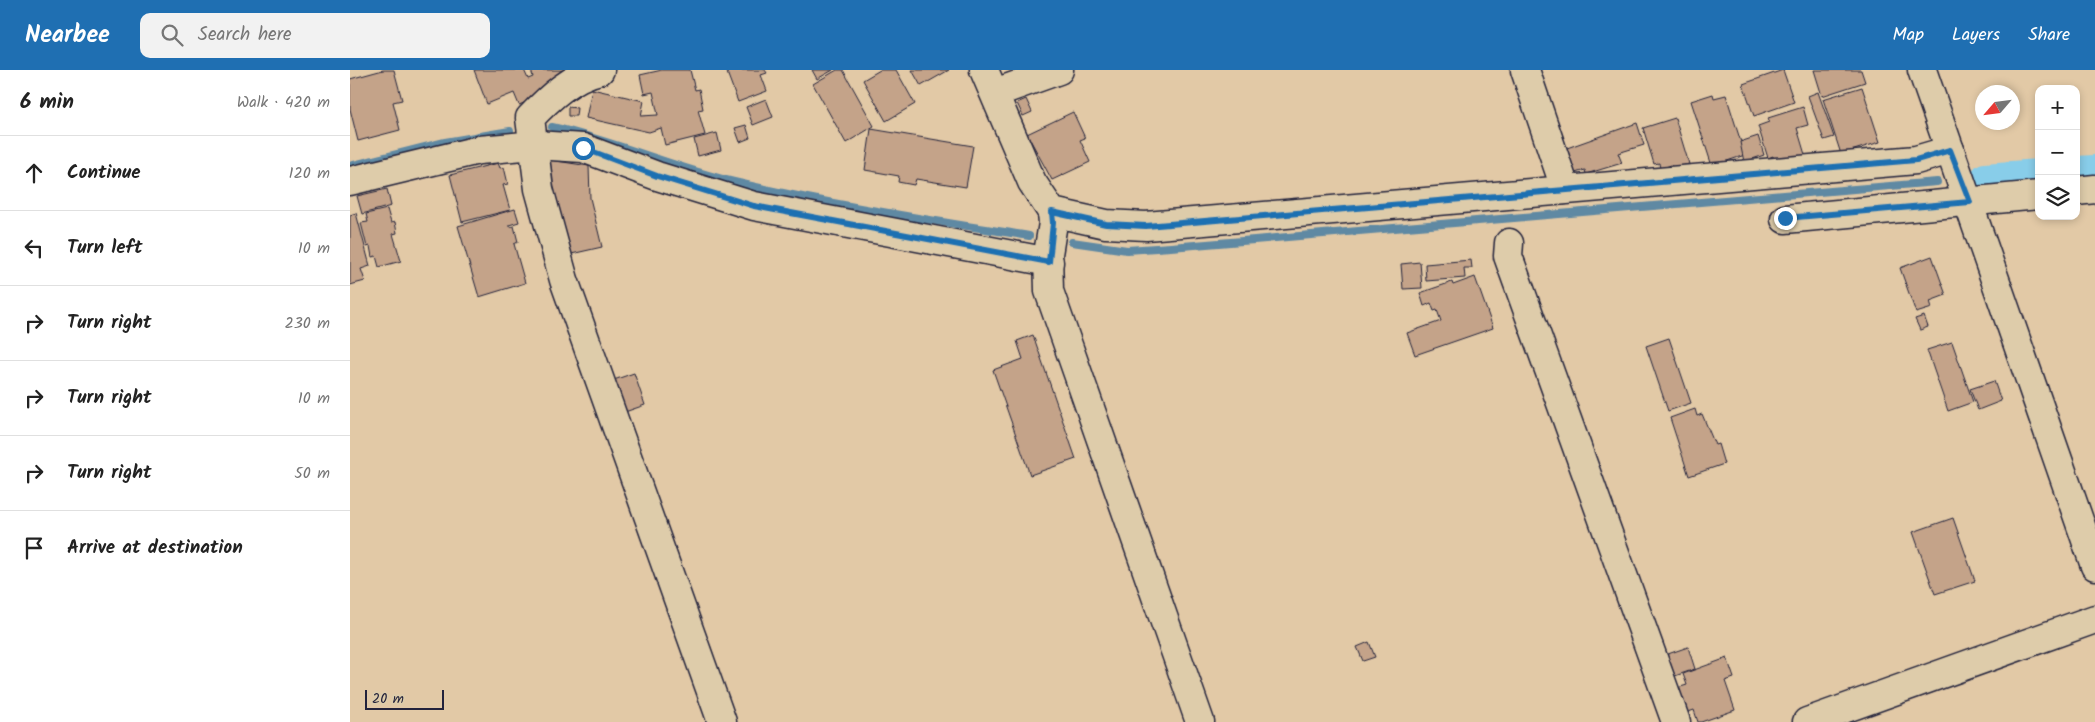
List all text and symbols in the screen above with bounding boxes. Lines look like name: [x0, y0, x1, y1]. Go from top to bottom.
search box: [140, 13, 490, 58]
text: Nearbee: [25, 16, 110, 55]
text: Search here: [198, 20, 292, 50]
icon: search: [158, 21, 186, 49]
text: Map: [1893, 21, 1924, 50]
text: Layers: [1952, 21, 2000, 50]
text: Share: [2028, 21, 2070, 50]
north arrow: [1975, 85, 2020, 130]
map controls: [2035, 85, 2080, 220]
button: +: [2035, 85, 2080, 130]
text: 6 min: [20, 86, 74, 119]
text: Walk · 420 m: [237, 90, 330, 115]
button: −: [2035, 130, 2080, 175]
route start: [572, 137, 595, 160]
text: Continue: [67, 158, 140, 188]
icon: ahead: [20, 159, 48, 187]
text: 120 m: [289, 161, 330, 186]
button: layers: [2035, 175, 2080, 220]
route end: [1774, 207, 1797, 230]
text: Turn left: [67, 233, 142, 263]
icon: left: [20, 234, 48, 262]
text: 10 m: [298, 236, 330, 261]
text: Turn right: [67, 308, 152, 338]
icon: right: [20, 309, 48, 337]
text: 230 m: [284, 311, 330, 336]
text: Turn right: [67, 383, 152, 413]
icon: right: [20, 384, 48, 412]
text: 10 m: [298, 386, 330, 411]
text: Turn right: [67, 458, 152, 488]
icon: right: [20, 459, 48, 487]
text: 50 m: [294, 461, 330, 486]
text: Arrive at destination: [67, 533, 243, 563]
icon: arrive: [20, 534, 48, 562]
scale bar: [365, 687, 444, 710]
text: 20 m: [372, 688, 404, 710]

